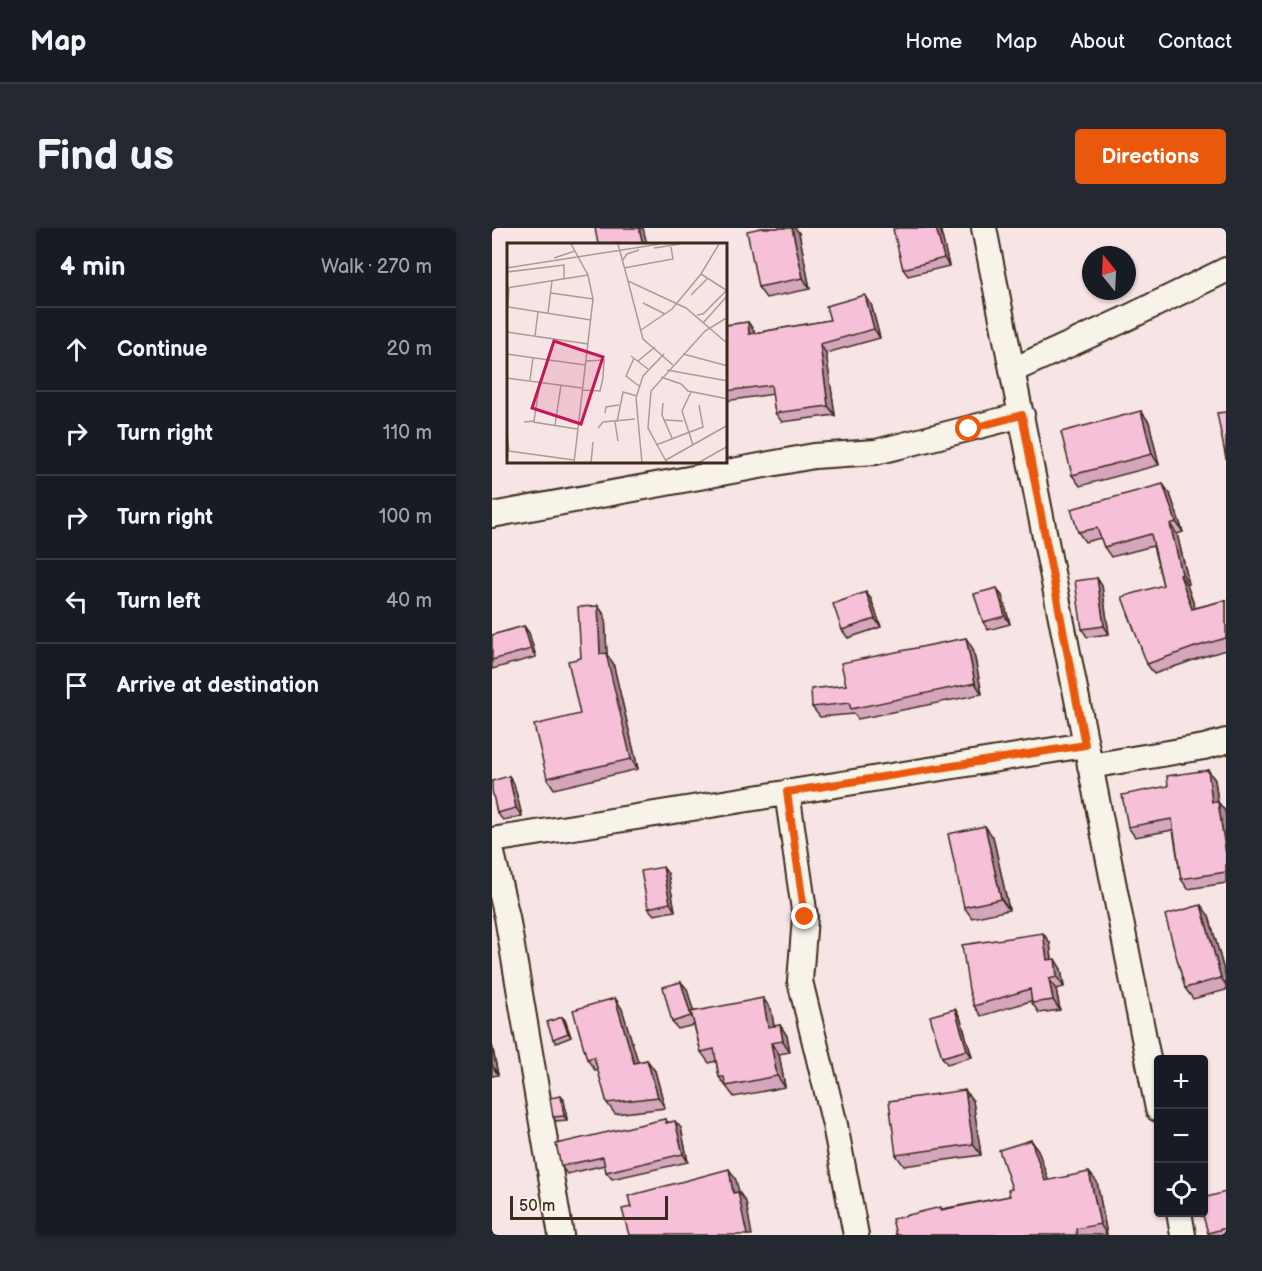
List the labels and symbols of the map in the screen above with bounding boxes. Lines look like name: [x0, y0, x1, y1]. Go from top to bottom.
inset map: [507, 243, 728, 464]
north arrow: [1082, 246, 1136, 300]
route start: [955, 415, 981, 441]
route end: [791, 903, 817, 929]
scale bar: [510, 1193, 668, 1220]

